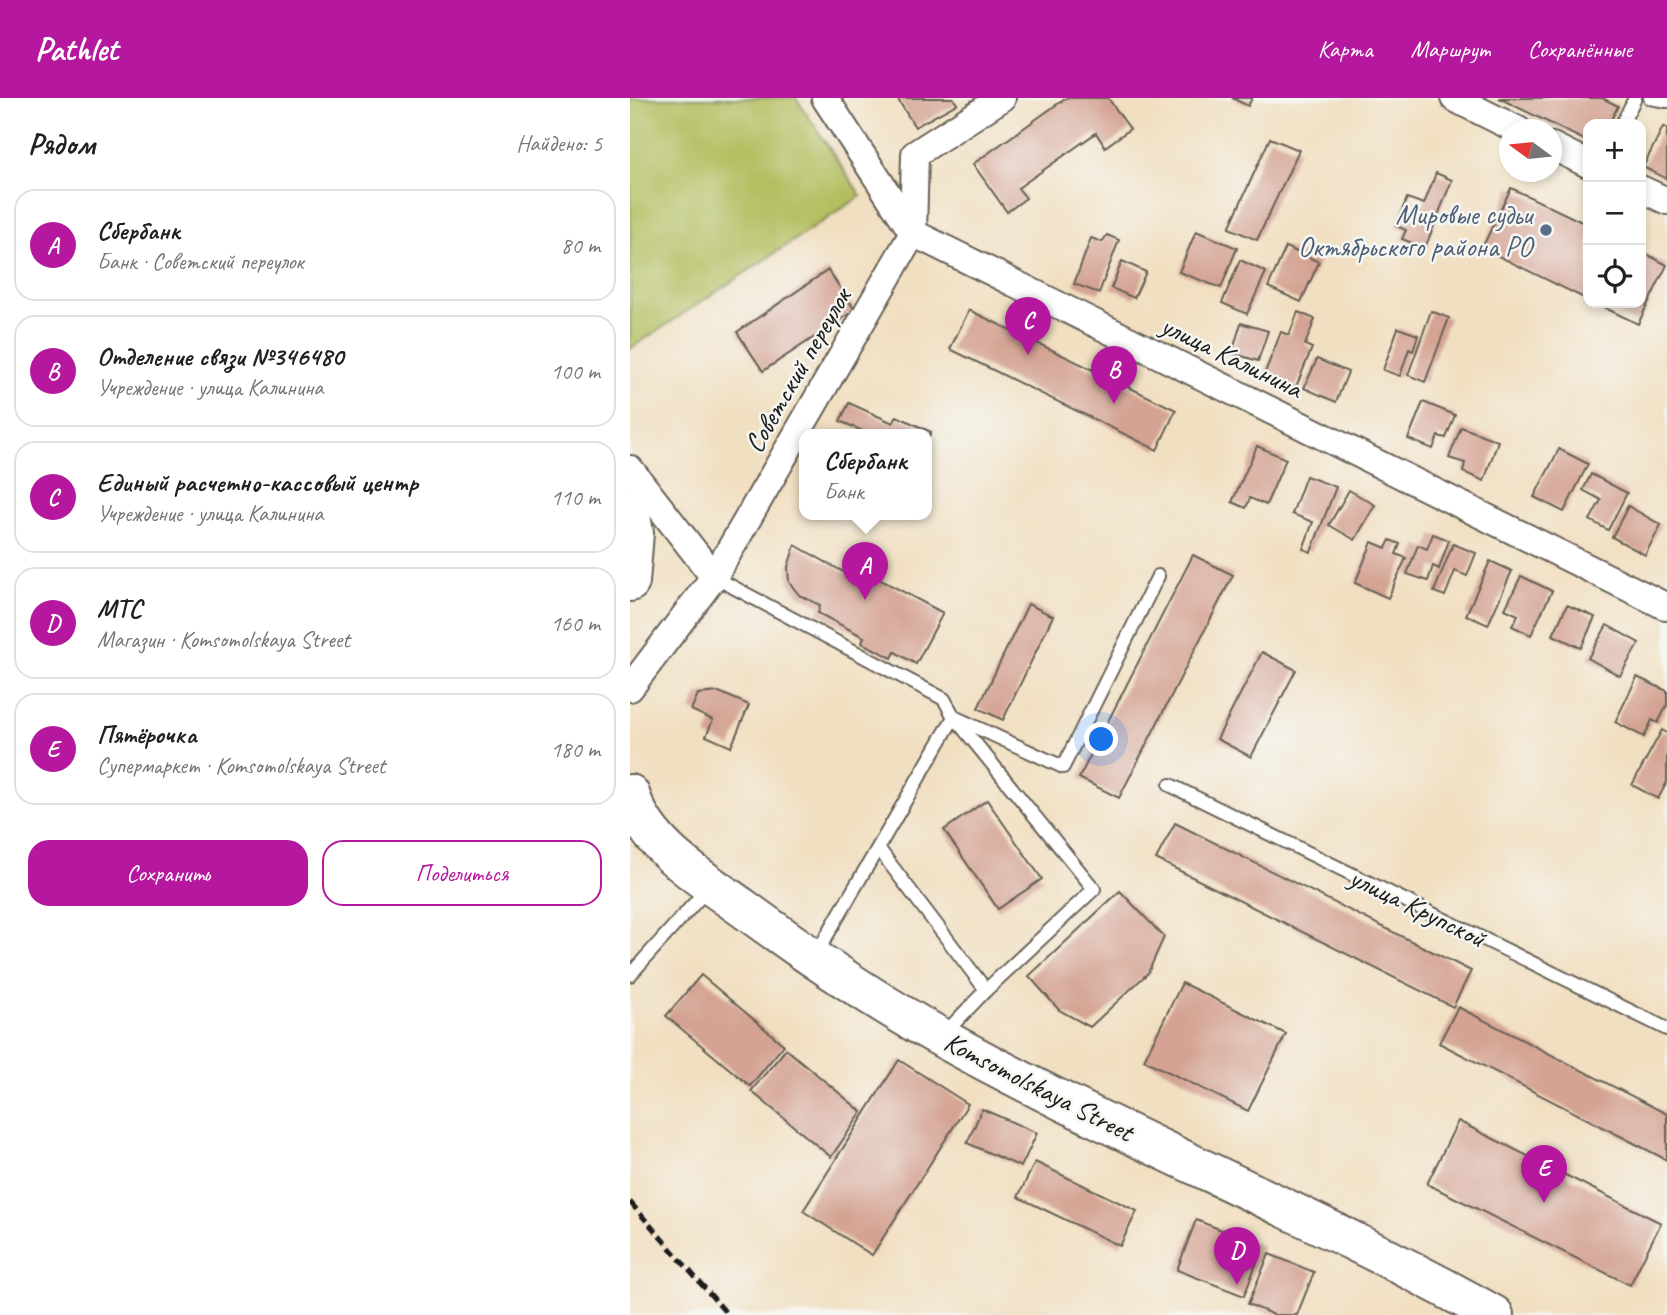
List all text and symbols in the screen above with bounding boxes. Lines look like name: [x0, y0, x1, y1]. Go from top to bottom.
text: Pathlet: [35, 28, 118, 70]
text: Карта: [1318, 34, 1373, 64]
text: Маршрут: [1411, 34, 1490, 64]
text: Сохранённые: [1528, 34, 1632, 64]
north arrow: [1499, 119, 1562, 182]
map controls: [1583, 119, 1646, 308]
button: +: [1583, 119, 1646, 182]
text: Рядом: [28, 125, 95, 163]
text: Найдено: 5: [516, 129, 602, 158]
button: −: [1583, 182, 1646, 245]
place label: Мировые судьи Октябрьского района РО: [1298, 197, 1535, 264]
text: Сбербанк: [97, 214, 180, 247]
marker: Мировые судьи Октябрьского района РО: [1538, 222, 1554, 238]
text: A: [47, 231, 59, 260]
text: 80 m: [561, 231, 600, 260]
button: locate: [1583, 245, 1646, 308]
text: Банк · Советский переулок: [97, 247, 303, 276]
street label: Советский переулок: [736, 279, 860, 459]
pin: C: [1005, 297, 1051, 355]
street label: улица Калинина: [1154, 306, 1310, 406]
text: Отделение связи №346480: [97, 340, 343, 373]
pin: B: [1091, 346, 1137, 404]
text: B: [47, 357, 59, 386]
text: 100 m: [551, 357, 600, 386]
text: Учреждение · улица Калинина: [97, 373, 323, 402]
popup: [799, 429, 932, 520]
text: Сбербанк: [824, 444, 907, 477]
text: Единый расчетно-кассовый центр: [97, 466, 418, 499]
text: Банк: [824, 477, 864, 506]
text: C: [48, 483, 58, 512]
text: 110 m: [551, 483, 600, 512]
text: Учреждение · улица Калинина: [97, 499, 323, 528]
pin: A: [842, 542, 888, 600]
text: МТС: [97, 592, 142, 625]
text: D: [46, 609, 60, 638]
text: 160 m: [551, 609, 600, 638]
text: Магазин · Komsomolskaya Street: [97, 625, 350, 654]
text: Пятёрочка: [97, 718, 197, 751]
your location: [1084, 722, 1118, 756]
text: E: [47, 735, 59, 764]
text: 180 m: [551, 735, 600, 764]
text: Супермаркет · Komsomolskaya Street: [97, 751, 385, 780]
button: Сохранить: [28, 840, 308, 906]
button: Поделиться: [322, 840, 602, 906]
street label: улица Крупской: [1342, 859, 1493, 956]
street label: Komsomolskaya Street: [938, 1024, 1141, 1150]
pin: E: [1521, 1145, 1567, 1203]
pin: D: [1214, 1227, 1260, 1285]

